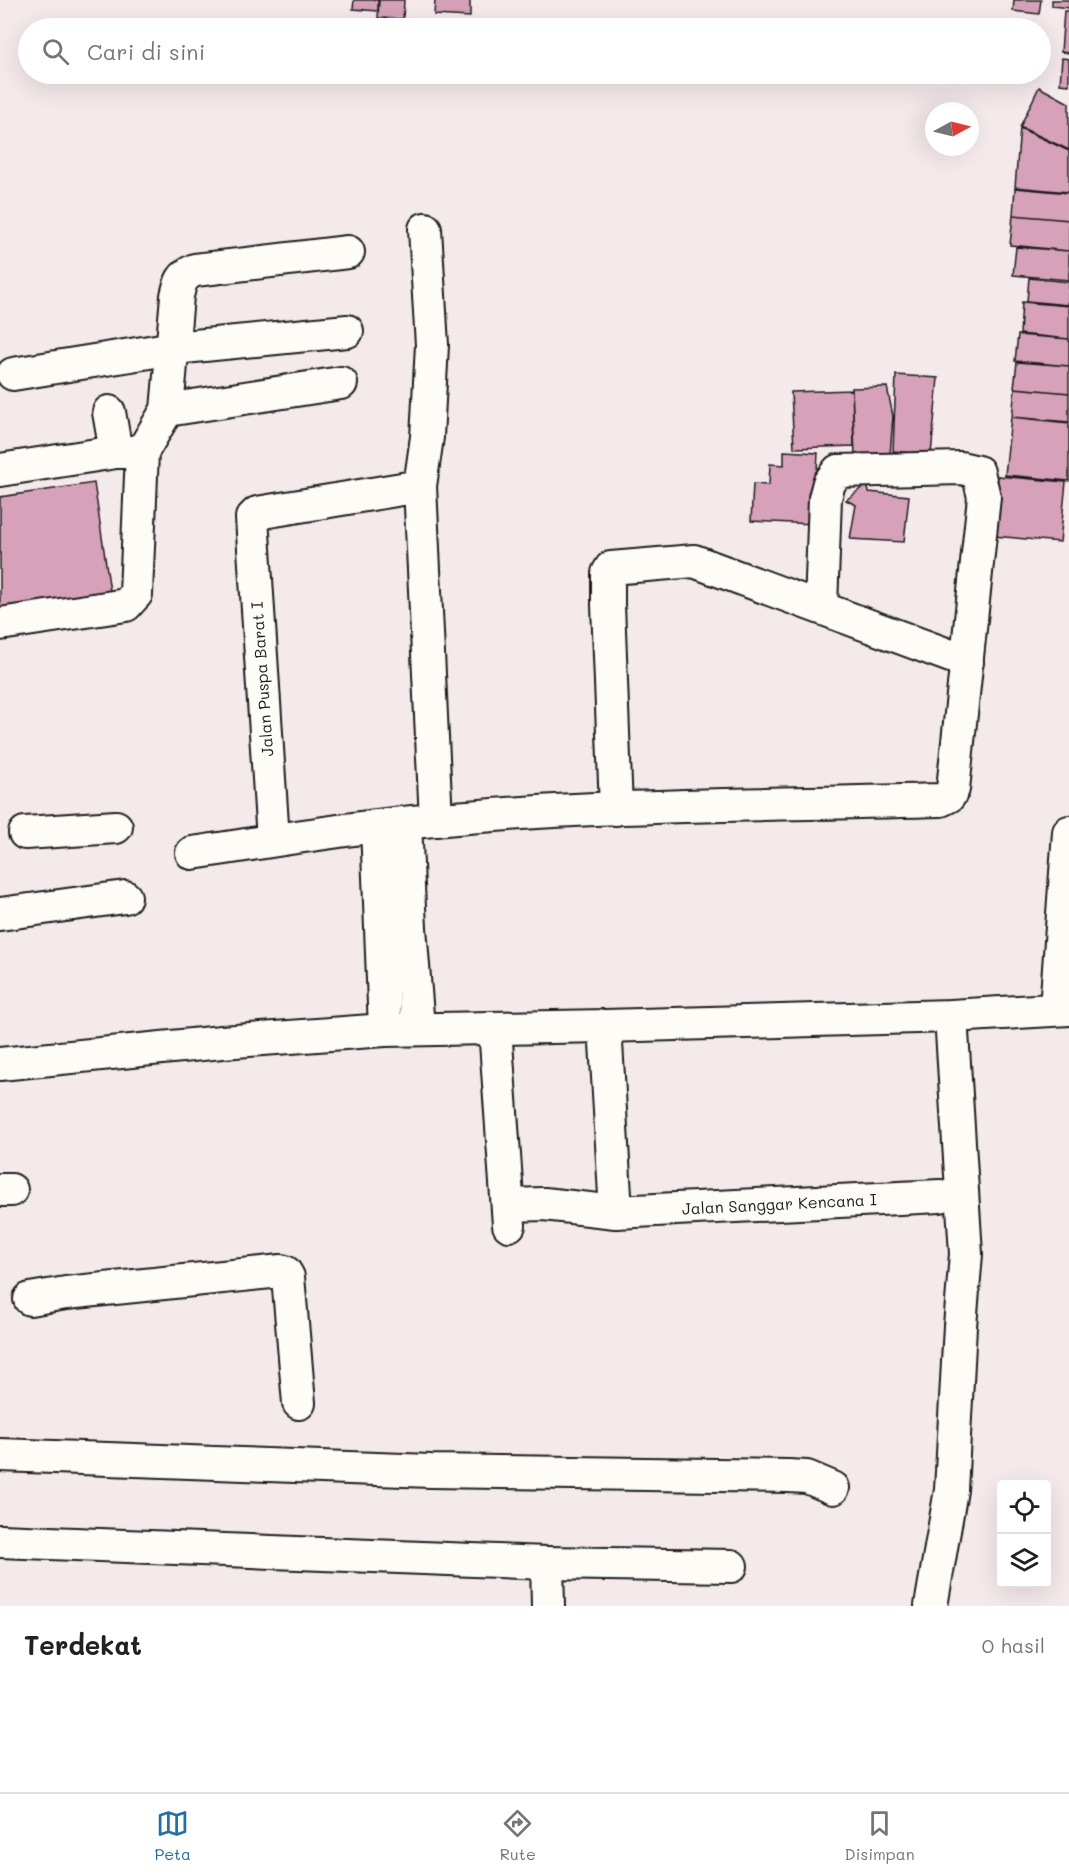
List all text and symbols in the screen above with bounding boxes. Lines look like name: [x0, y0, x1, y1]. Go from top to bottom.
search box: [18, 18, 1051, 84]
icon: search: [39, 35, 72, 68]
text: Cari di sini: [87, 37, 205, 66]
north arrow: [925, 102, 979, 156]
street label: Jalan Puspa Barat I: [246, 601, 277, 757]
street label: Jalan Sanggar Kencana I: [681, 1188, 877, 1219]
map controls: [997, 1480, 1051, 1588]
button: locate: [997, 1480, 1051, 1534]
button: layers: [997, 1534, 1051, 1588]
text: Terdekat: [24, 1628, 142, 1662]
text: 0 hasil: [982, 1632, 1045, 1658]
tab: Peta: [154, 1807, 191, 1864]
tab: Rute: [500, 1807, 536, 1864]
tab: Disimpan: [845, 1807, 915, 1864]

